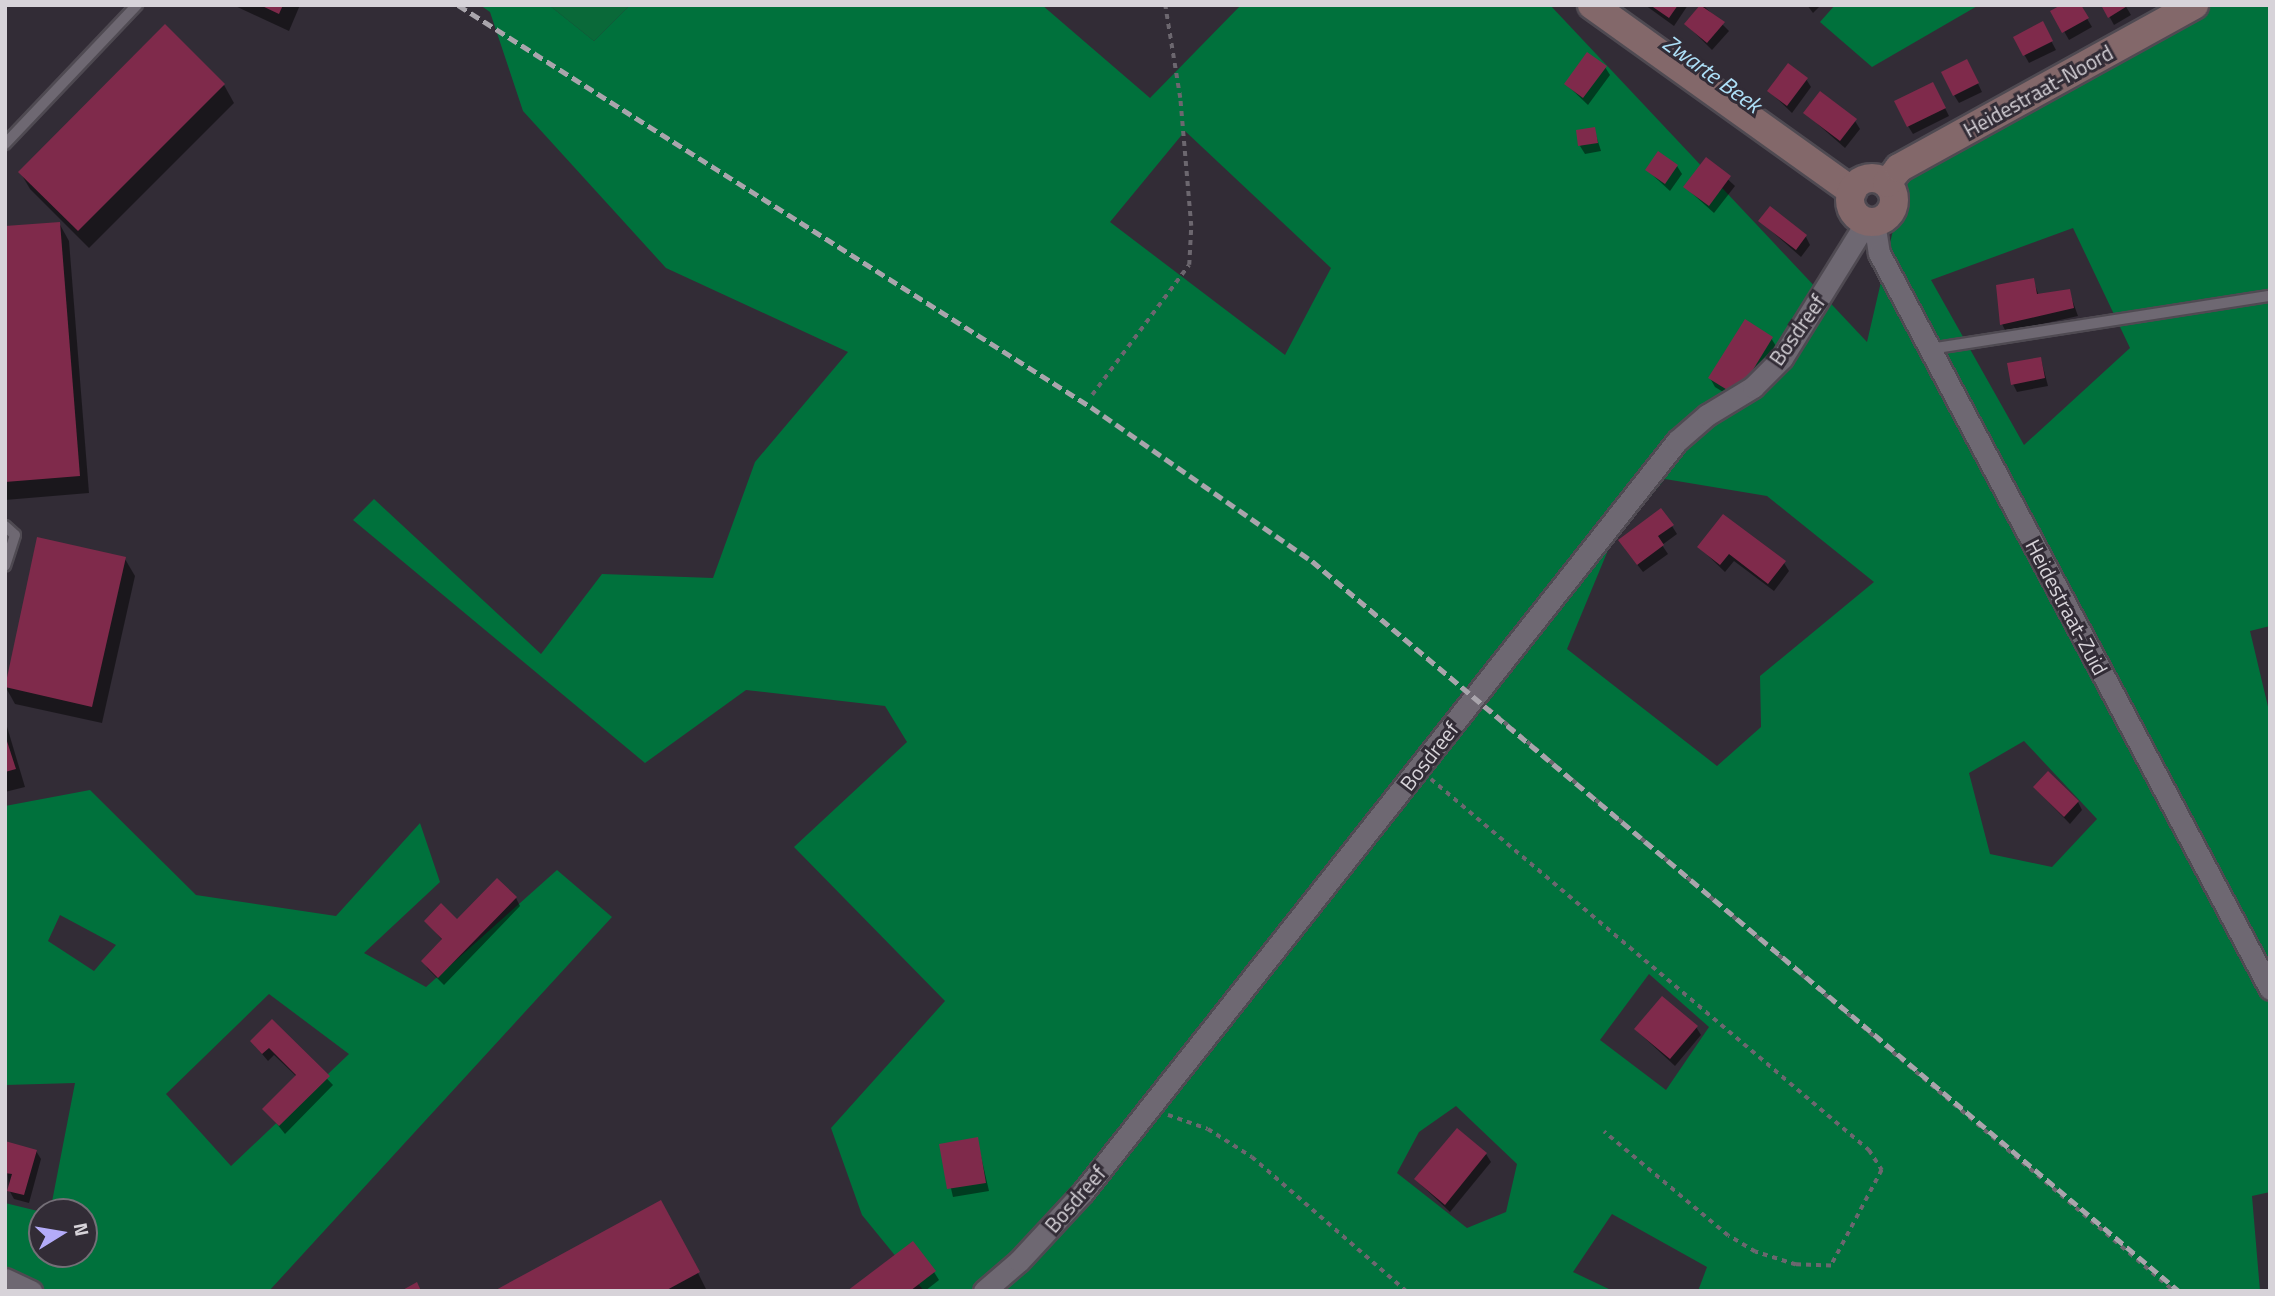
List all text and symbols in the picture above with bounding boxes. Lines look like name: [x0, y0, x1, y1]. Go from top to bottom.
water label: Zwarte Beek: [1658, 29, 1766, 119]
street label: Heidestraat-Noord: [1959, 40, 2117, 142]
street label: Bosdreef: [1764, 290, 1830, 370]
street label: Heidestraat-Zuid: [2021, 535, 2113, 679]
street label: Bosdreef: [1394, 717, 1464, 795]
street label: Bosdreef: [1039, 1161, 1111, 1237]
north arrow: [28, 1198, 98, 1268]
text: N: [67, 1220, 98, 1239]

